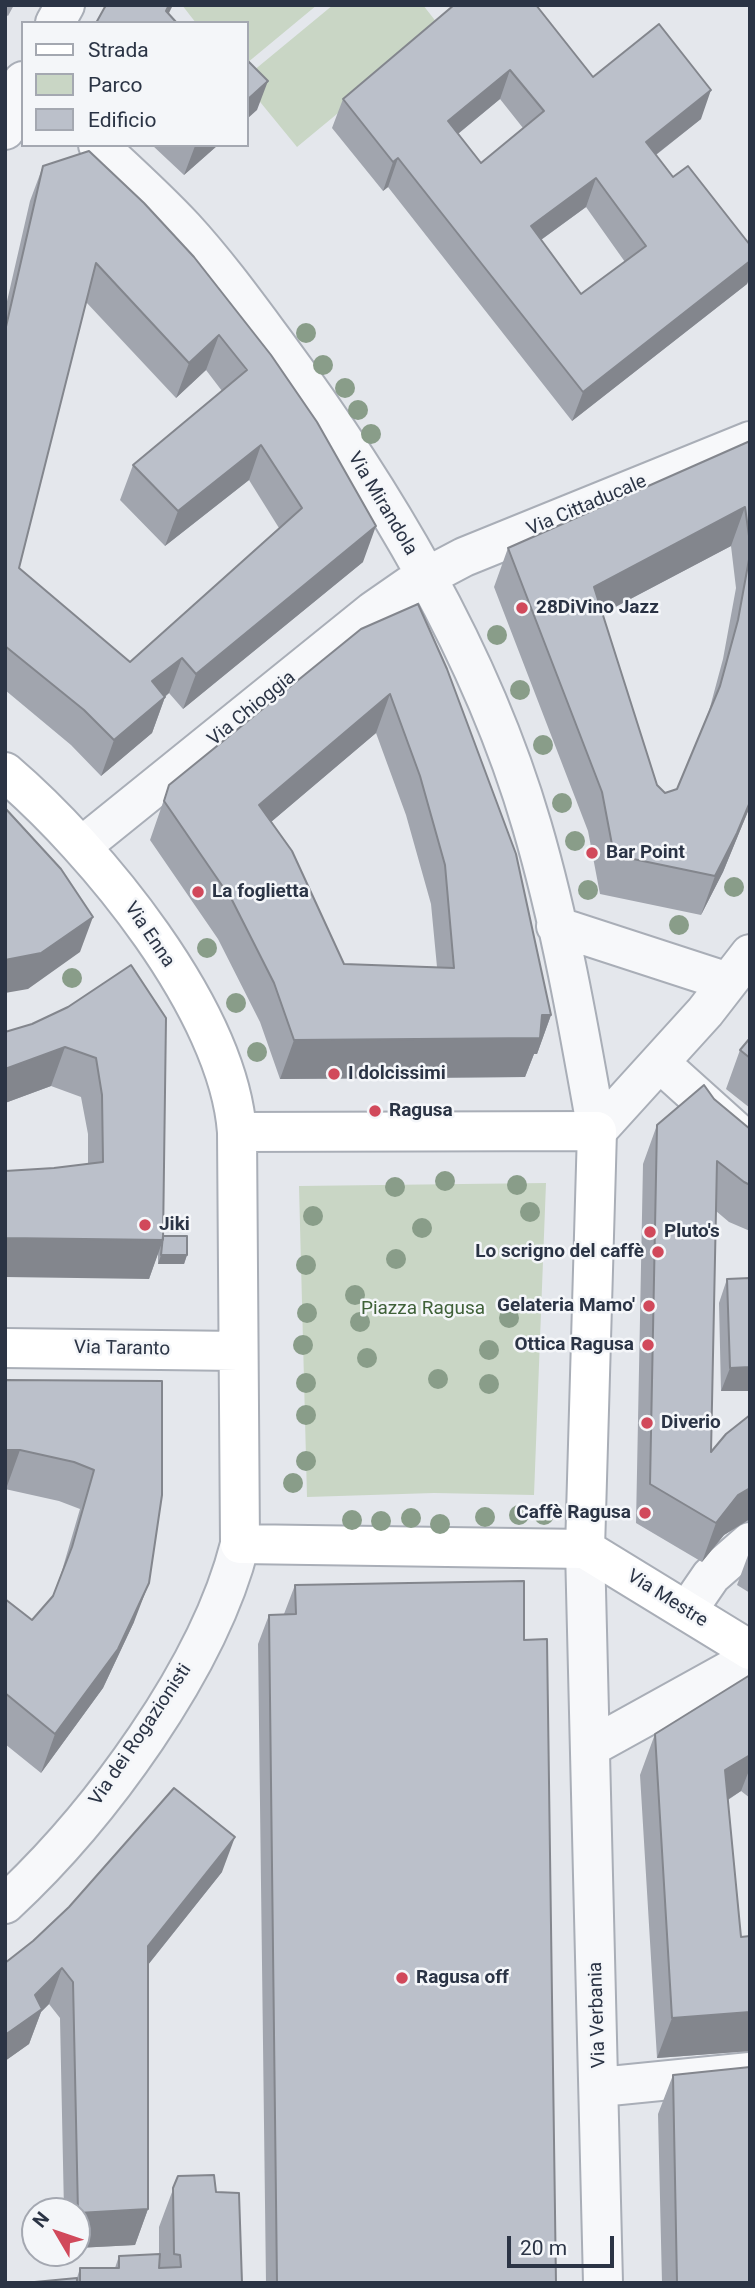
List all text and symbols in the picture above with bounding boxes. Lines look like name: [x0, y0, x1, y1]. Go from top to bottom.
legend: [21, 21, 248, 147]
text: Strada: [88, 38, 149, 62]
text: Parco: [88, 73, 142, 97]
text: Edificio: [88, 108, 156, 132]
street label: Via Mirandola: [342, 448, 422, 560]
street label: Via Cittaducale: [524, 471, 650, 541]
place label: 28DiVino Jazz: [536, 597, 659, 619]
marker: 28DiVino Jazz: [514, 600, 530, 616]
street label: Via Chioggia: [204, 667, 300, 751]
place label: Bar Point: [606, 842, 685, 864]
marker: Bar Point: [584, 845, 600, 861]
place label: La foglietta: [212, 881, 309, 903]
marker: La foglietta: [190, 884, 206, 900]
street label: Via Enna: [119, 898, 179, 972]
place label: I dolcissimi: [348, 1063, 446, 1085]
marker: I dolcissimi: [326, 1066, 342, 1082]
place label: Ragusa: [389, 1100, 453, 1122]
marker: Ragusa: [367, 1103, 383, 1119]
place label: Jiki: [159, 1214, 190, 1236]
marker: Jiki: [137, 1217, 153, 1233]
place label: Pluto's: [664, 1221, 720, 1243]
marker: Pluto's: [642, 1224, 658, 1240]
place label: Lo scrigno del caffè: [475, 1241, 644, 1263]
marker: Lo scrigno del caffè: [650, 1244, 666, 1260]
place label: Gelateria Mamo': [497, 1295, 635, 1317]
park label: Piazza Ragusa: [361, 1298, 485, 1320]
marker: Gelateria Mamo': [641, 1298, 657, 1314]
place label: Ottica Ragusa: [514, 1334, 634, 1356]
street label: Via Taranto: [74, 1337, 170, 1361]
marker: Ottica Ragusa: [640, 1337, 656, 1353]
place label: Diverio: [661, 1412, 721, 1434]
marker: Diverio: [639, 1415, 655, 1431]
place label: Caffè Ragusa: [516, 1502, 631, 1524]
marker: Caffè Ragusa: [637, 1505, 653, 1521]
street label: Via Mestre: [622, 1565, 712, 1633]
street label: Via dei Rogazionisti: [85, 1660, 197, 1810]
street label: Via Verbania: [585, 1961, 611, 2069]
place label: Ragusa off: [416, 1967, 509, 1989]
marker: Ragusa off: [394, 1970, 410, 1986]
north arrow: [21, 2197, 91, 2267]
text: N: [28, 2207, 54, 2232]
scale bar: [510, 2222, 617, 2266]
text: 20 m: [520, 2236, 567, 2260]

